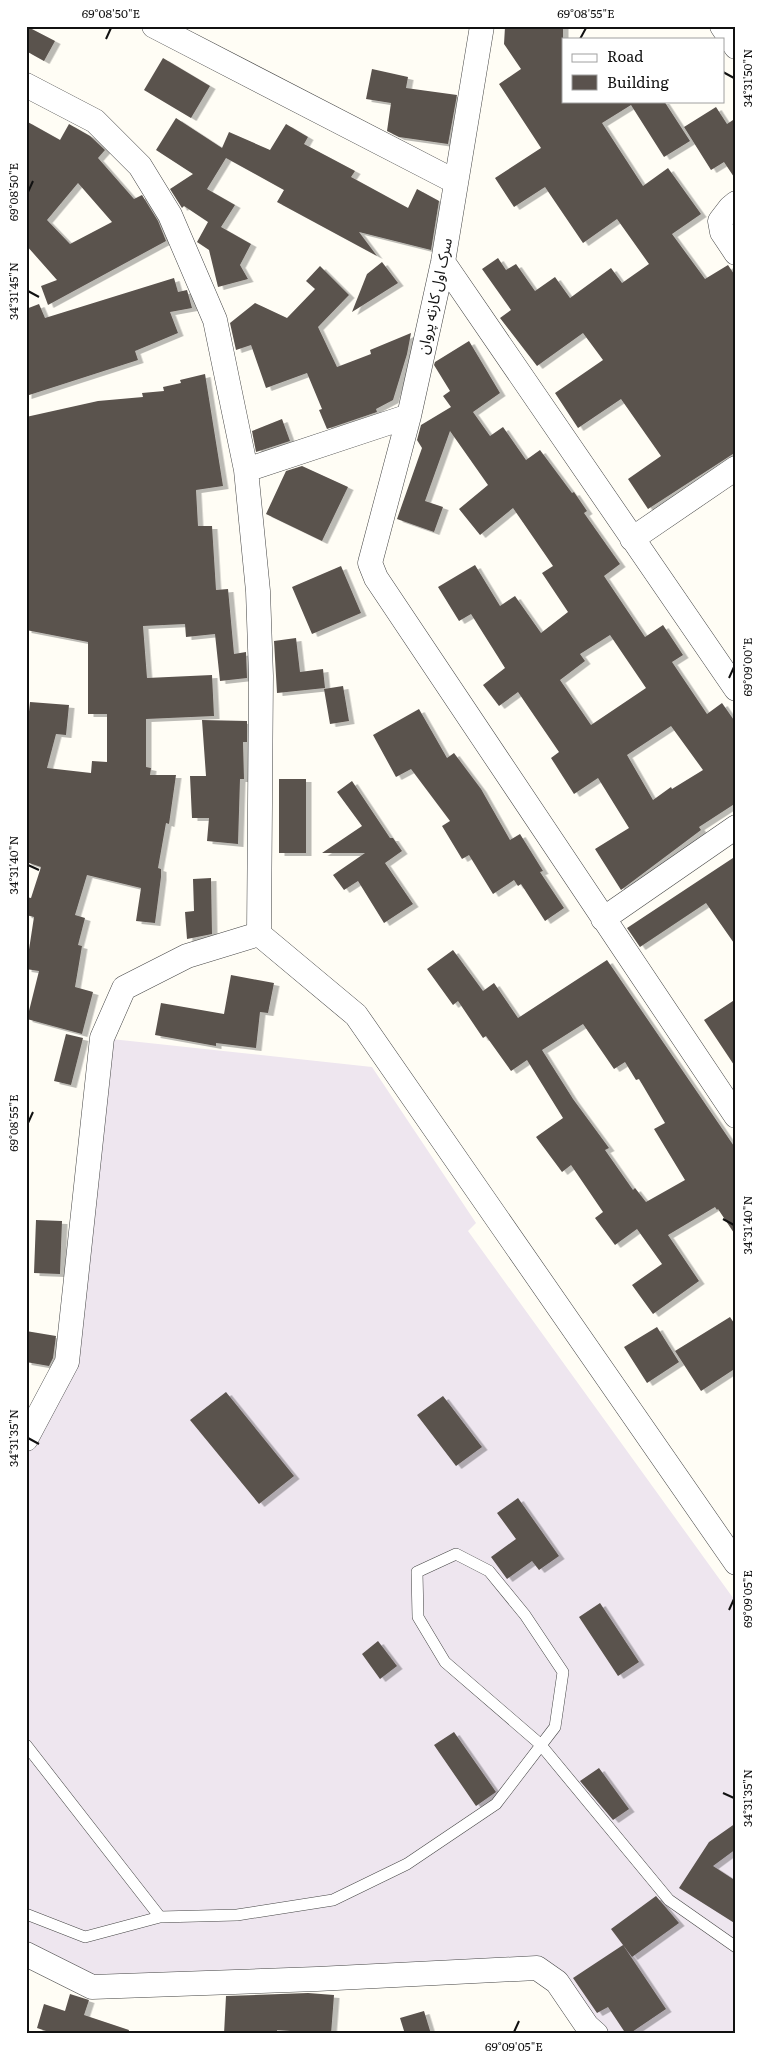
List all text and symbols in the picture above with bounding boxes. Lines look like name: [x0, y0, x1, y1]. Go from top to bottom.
text: 69°08'50"E: [82, 4, 141, 22]
text: 69°08'55"E: [557, 4, 615, 22]
legend: [562, 38, 724, 102]
text: Road: [607, 44, 643, 67]
text: 34°31'50"N: [738, 49, 756, 107]
text: Building: [607, 70, 669, 93]
text: 69°08'50"E: [4, 162, 22, 221]
street label: سرک اول کارته پروان: [410, 235, 457, 356]
text: 34°31'45"N: [4, 262, 22, 320]
text: 69°09'00"E: [738, 637, 756, 696]
text: 34°31'40"N: [4, 836, 22, 894]
text: 69°08'55"E: [4, 1094, 22, 1152]
text: 34°31'40"N: [738, 1196, 756, 1254]
text: 34°31'35"N: [4, 1409, 22, 1467]
text: 69°09'05"E: [738, 1570, 756, 1628]
text: 34°31'35"N: [738, 1769, 756, 1827]
text: 69°09'05"E: [485, 2037, 543, 2055]

